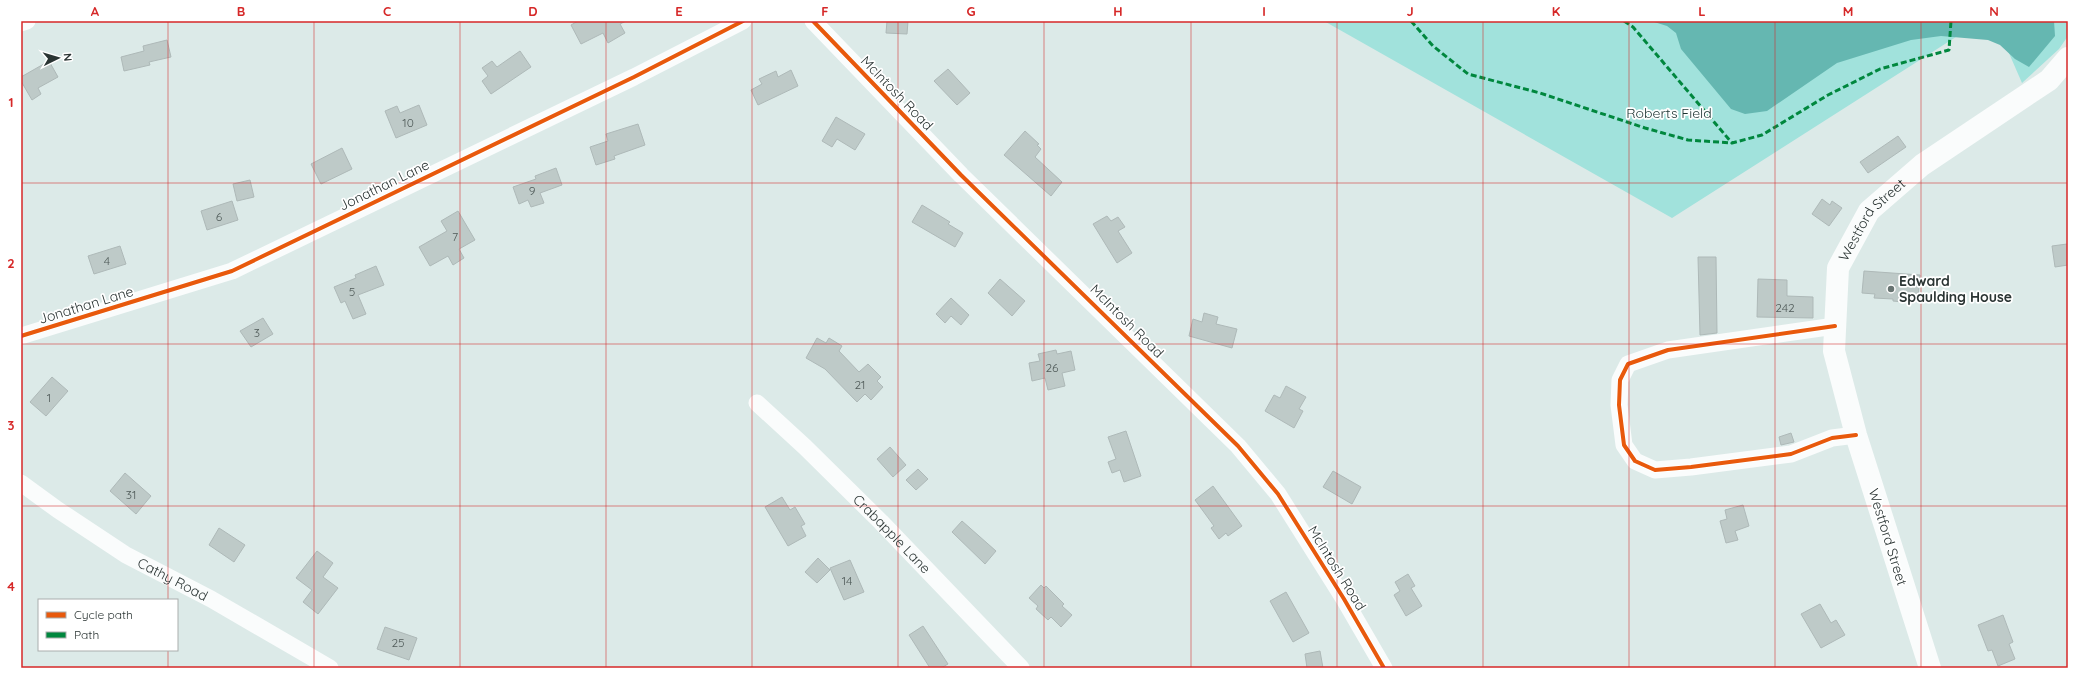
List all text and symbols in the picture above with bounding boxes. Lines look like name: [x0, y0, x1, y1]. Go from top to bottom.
text: A: [91, 3, 100, 19]
text: B: [237, 3, 245, 19]
text: C: [383, 3, 391, 19]
text: D: [528, 3, 538, 19]
text: E: [675, 3, 683, 19]
text: F: [821, 3, 829, 19]
text: G: [966, 3, 976, 19]
text: H: [1113, 3, 1123, 19]
text: I: [1262, 3, 1266, 19]
text: J: [1406, 3, 1414, 19]
text: K: [1552, 3, 1561, 19]
text: L: [1698, 3, 1706, 19]
text: M: [1843, 3, 1853, 19]
text: N: [1989, 3, 1999, 19]
north arrow: [38, 38, 78, 78]
text: N: [61, 52, 75, 62]
street label: McIntosh Road: [857, 52, 937, 134]
text: 1: [8, 94, 14, 110]
park label: Roberts Field: [1626, 104, 1712, 122]
house number: 10: [402, 115, 414, 130]
street label: Jonathan Lane: [336, 155, 432, 215]
street label: Westford Street: [1834, 174, 1909, 264]
house number: 9: [529, 183, 536, 198]
house number: 6: [216, 209, 223, 224]
house number: 7: [452, 229, 458, 244]
house number: 4: [104, 253, 110, 268]
text: 2: [7, 255, 15, 271]
place label: Edward Spaulding House: [1899, 272, 2012, 306]
street label: McIntosh Road: [1086, 280, 1168, 362]
street label: Jonathan Lane: [36, 282, 136, 328]
house number: 5: [349, 284, 355, 299]
marker: Edward Spaulding House: [1886, 284, 1896, 294]
house number: 242: [1775, 300, 1795, 315]
house number: 3: [254, 325, 260, 340]
house number: 26: [1045, 360, 1059, 375]
house number: 21: [854, 377, 866, 392]
house number: 1: [47, 390, 51, 405]
text: 3: [8, 417, 15, 433]
street label: Westford Street: [1865, 486, 1911, 588]
house number: 31: [126, 487, 136, 502]
street label: Crabapple Lane: [849, 491, 935, 577]
street label: McIntosh Road: [1304, 522, 1370, 614]
street label: Cathy Road: [135, 554, 211, 605]
house number: 14: [842, 573, 852, 588]
text: 4: [7, 578, 15, 594]
legend: [38, 599, 178, 651]
text: Cycle path: [74, 607, 133, 622]
text: Path: [74, 627, 99, 642]
house number: 25: [391, 635, 405, 650]

